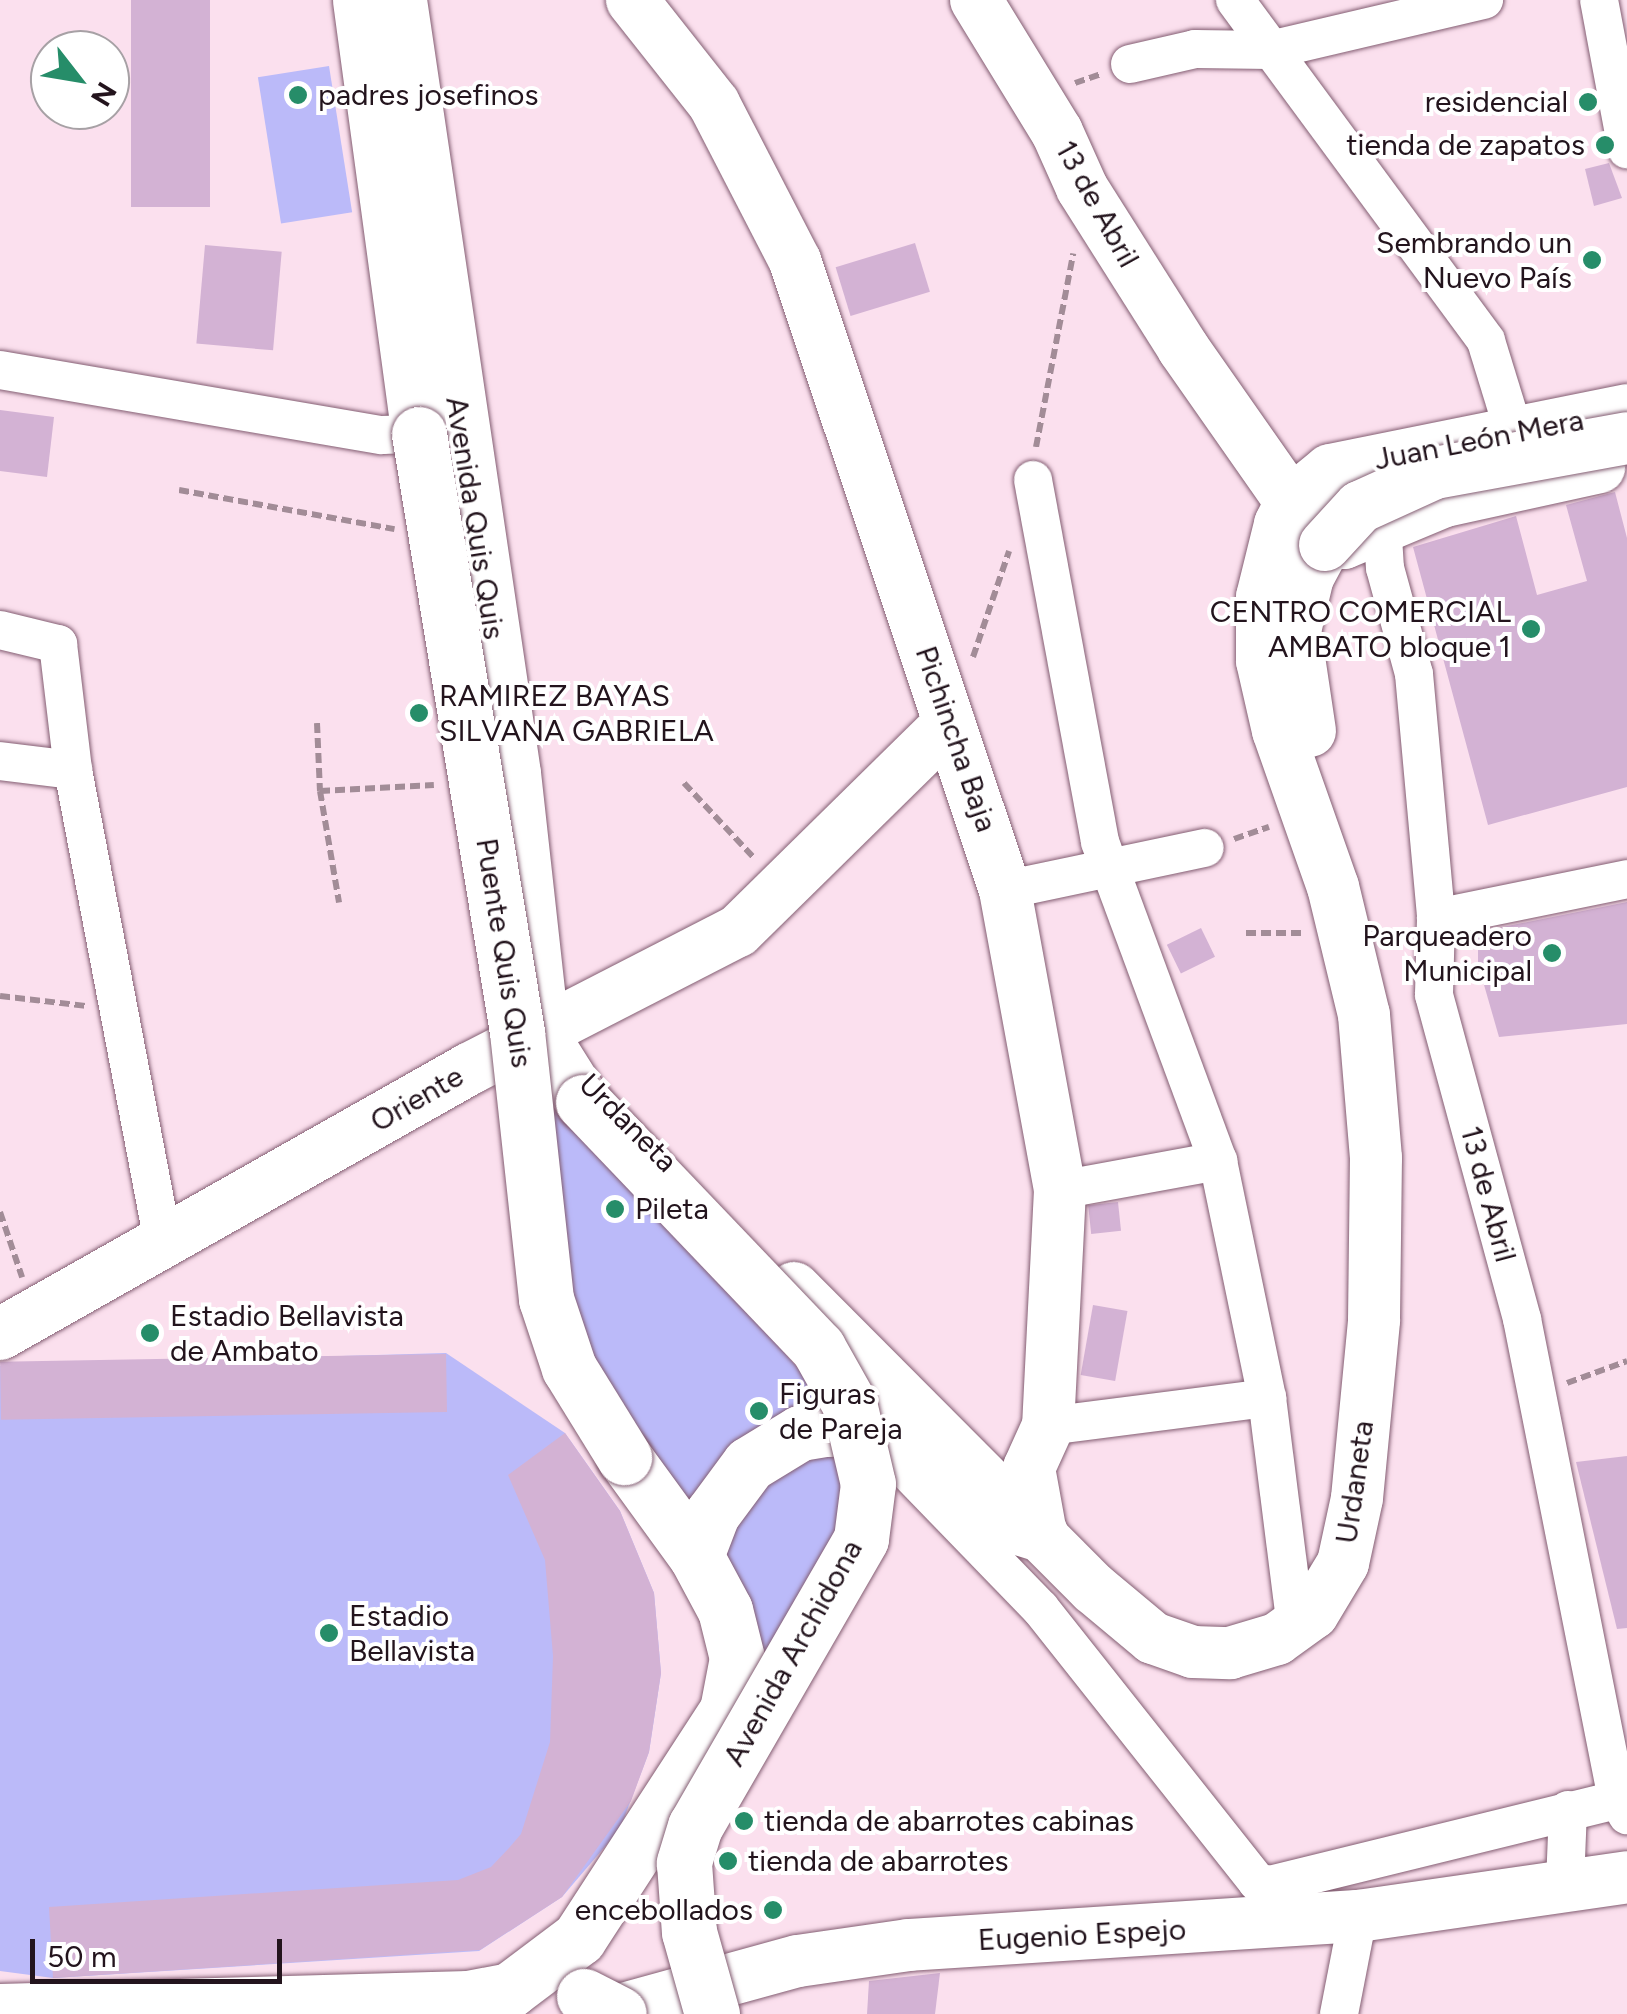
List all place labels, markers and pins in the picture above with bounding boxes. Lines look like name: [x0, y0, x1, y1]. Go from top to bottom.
place label: padres josefinos: [318, 77, 538, 113]
marker: padres josefinos: [287, 84, 309, 106]
place label: residencial: [1425, 84, 1568, 120]
marker: residencial: [1577, 91, 1599, 113]
place label: tienda de zapatos: [1346, 127, 1585, 163]
marker: tienda de zapatos: [1594, 134, 1616, 156]
place label: Sembrando un Nuevo País: [1376, 225, 1572, 296]
marker: Sembrando un Nuevo País: [1581, 249, 1603, 271]
place label: CENTRO COMERCIAL AMBATO bloque 1: [1210, 594, 1511, 664]
marker: CENTRO COMERCIAL AMBATO bloque 1: [1520, 618, 1542, 640]
place label: RAMIREZ BAYAS SILVANA GABRIELA: [439, 678, 714, 748]
marker: RAMIREZ BAYAS SILVANA GABRIELA: [408, 702, 430, 724]
place label: Parqueadero Municipal: [1362, 918, 1532, 988]
marker: Parqueadero Municipal: [1541, 942, 1563, 964]
place label: Pileta: [635, 1191, 709, 1227]
marker: Pileta: [604, 1198, 626, 1220]
place label: Estadio Bellavista de Ambato: [170, 1298, 404, 1368]
marker: Estadio Bellavista de Ambato: [139, 1322, 161, 1344]
place label: Figuras de Pareja: [779, 1376, 903, 1446]
marker: Figuras de Pareja: [748, 1400, 770, 1422]
place label: Estadio Bellavista: [349, 1598, 475, 1668]
marker: Estadio Bellavista: [318, 1622, 340, 1644]
place label: tienda de abarrotes cabinas: [764, 1803, 1134, 1839]
marker: tienda de abarrotes cabinas: [733, 1810, 755, 1832]
place label: tienda de abarrotes: [748, 1843, 1009, 1879]
marker: tienda de abarrotes: [717, 1850, 739, 1872]
place label: encebollados: [575, 1892, 753, 1928]
marker: encebollados: [762, 1899, 784, 1921]

